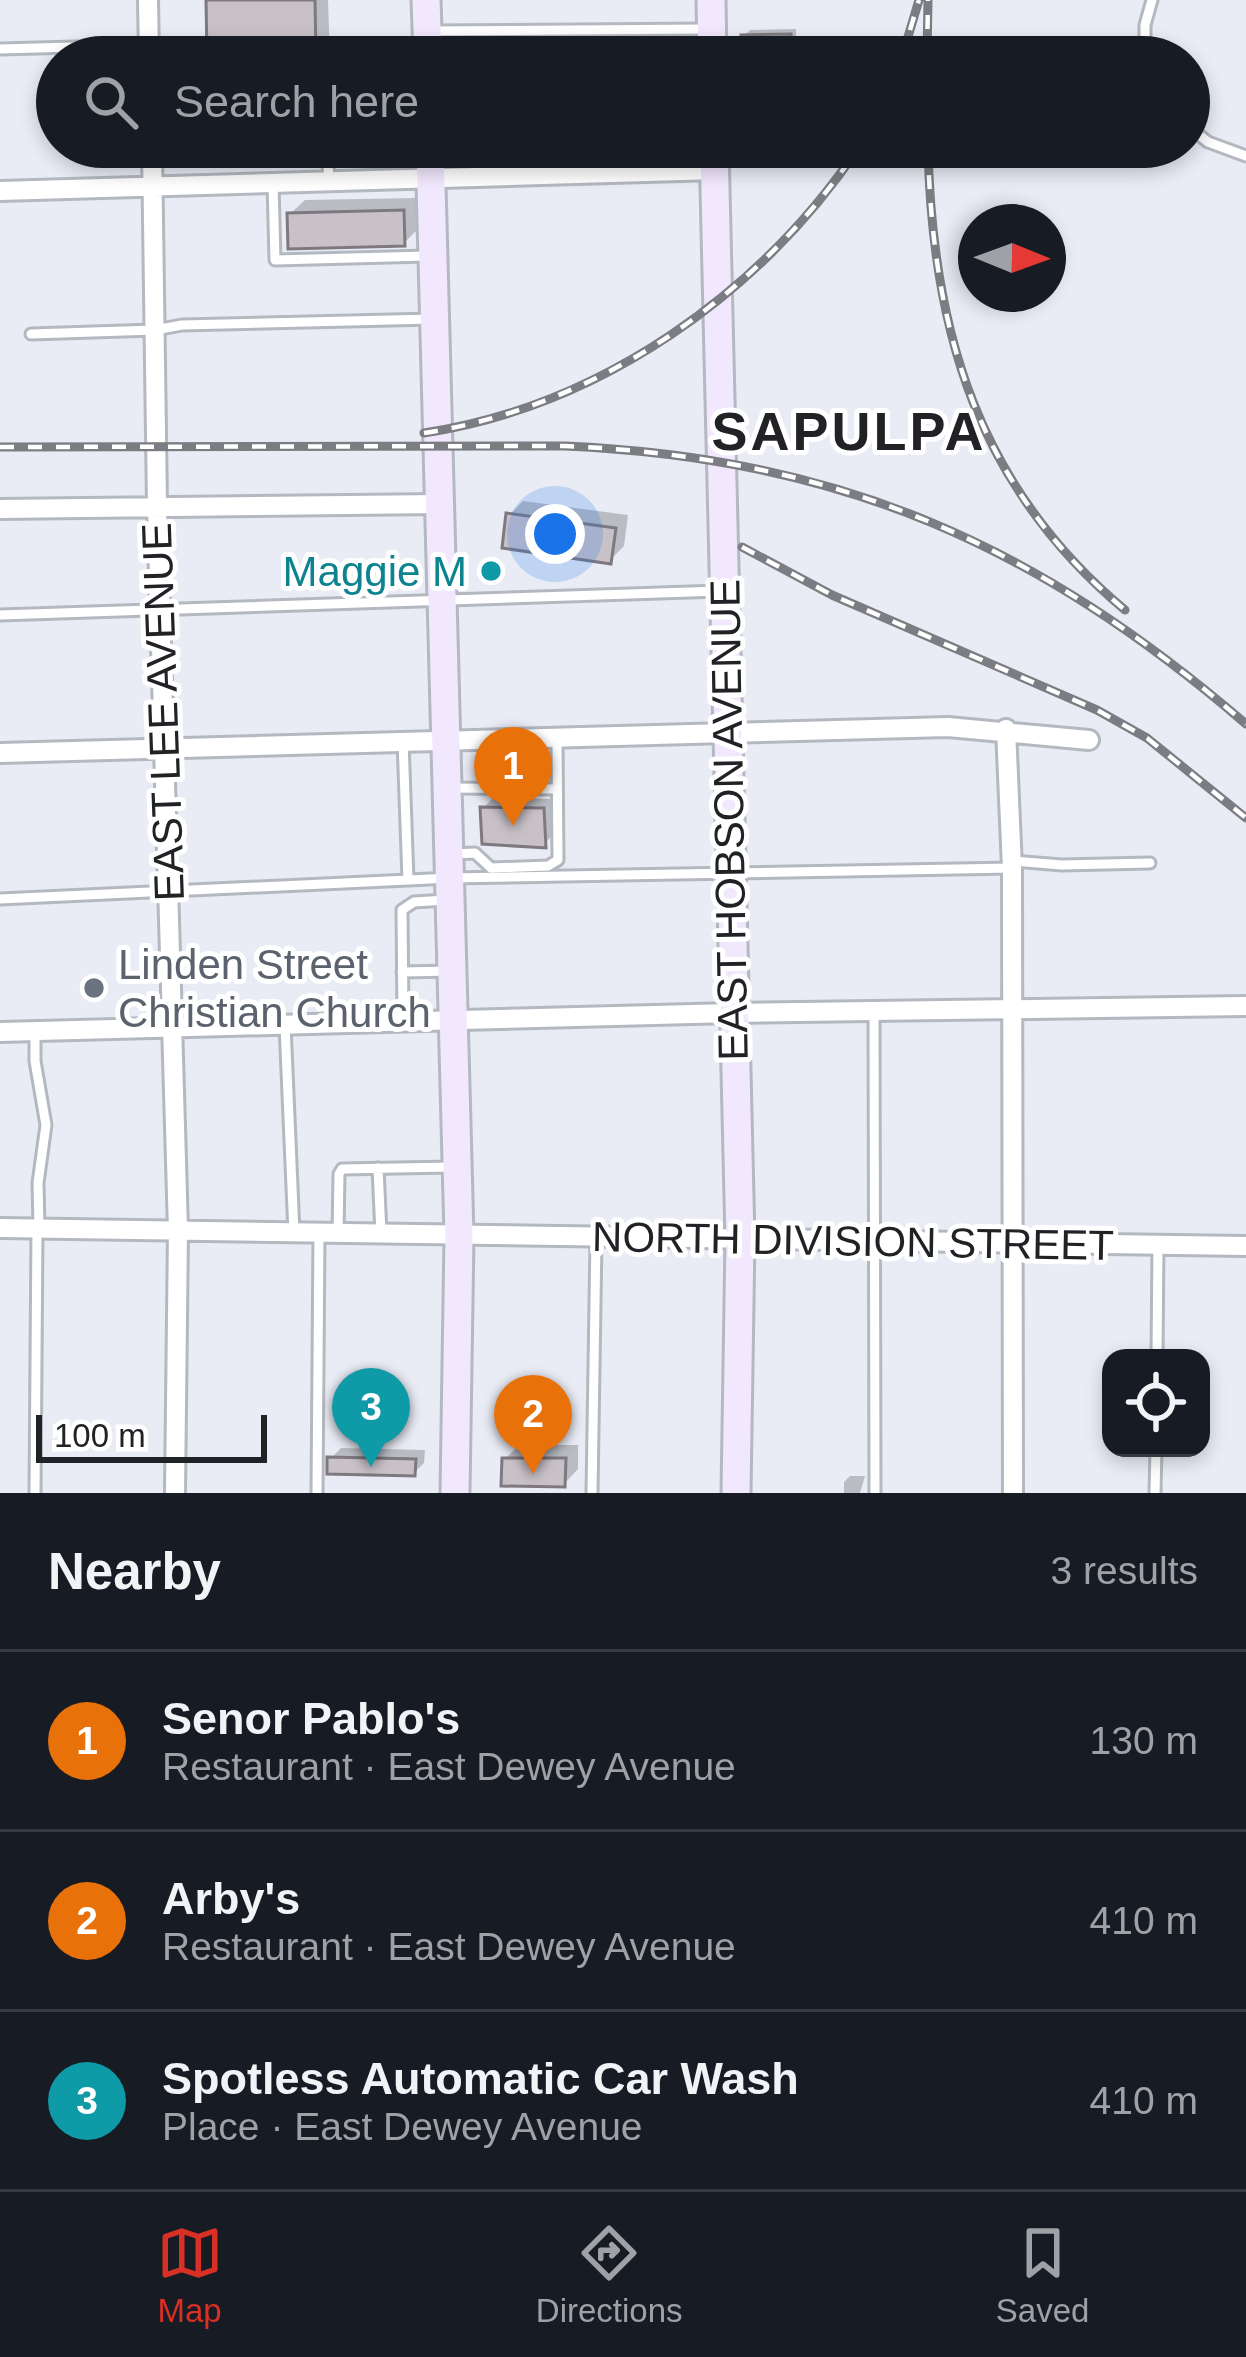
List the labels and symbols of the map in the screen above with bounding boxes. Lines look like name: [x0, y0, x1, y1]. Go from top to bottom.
north arrow: [958, 204, 1066, 312]
district label: SAPULPA: [711, 401, 987, 461]
your location: [525, 504, 585, 564]
street label: EAST LEE AVENUE: [133, 522, 193, 902]
place label: Maggie M: [283, 548, 467, 595]
marker: Maggie M: [478, 558, 504, 584]
street label: EAST HOBSON AVENUE: [701, 579, 757, 1061]
pin: 1: [474, 727, 552, 826]
place label: Linden Street Christian Church: [118, 941, 431, 1036]
marker: Linden Street Christian Church: [81, 975, 107, 1001]
street label: NORTH DIVISION STREET: [592, 1213, 1114, 1269]
pin: 3: [332, 1368, 410, 1467]
pin: 2: [494, 1375, 572, 1474]
scale bar: [36, 1409, 267, 1462]

